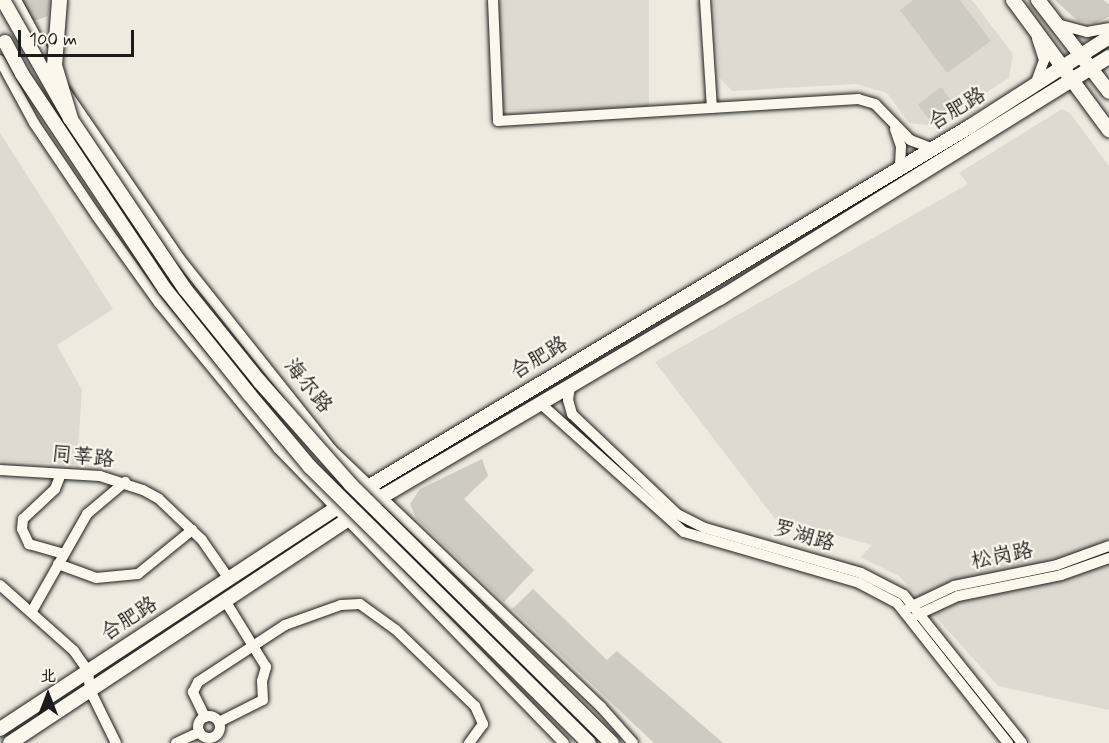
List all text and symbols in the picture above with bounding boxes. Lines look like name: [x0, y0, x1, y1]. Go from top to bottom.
scale bar: [21, 18, 136, 56]
text: 100 m: [29, 28, 77, 52]
street label: 合肥路: [924, 82, 990, 136]
street label: 合肥路: [506, 331, 572, 385]
street label: 海尔路: [278, 354, 338, 418]
street label: 同莘路: [50, 441, 116, 473]
street label: 罗湖路: [770, 515, 838, 557]
street label: 松岗路: [969, 538, 1035, 574]
street label: 合肥路: [96, 591, 162, 647]
north arrow: [18, 665, 78, 725]
text: 北: [40, 666, 56, 687]

